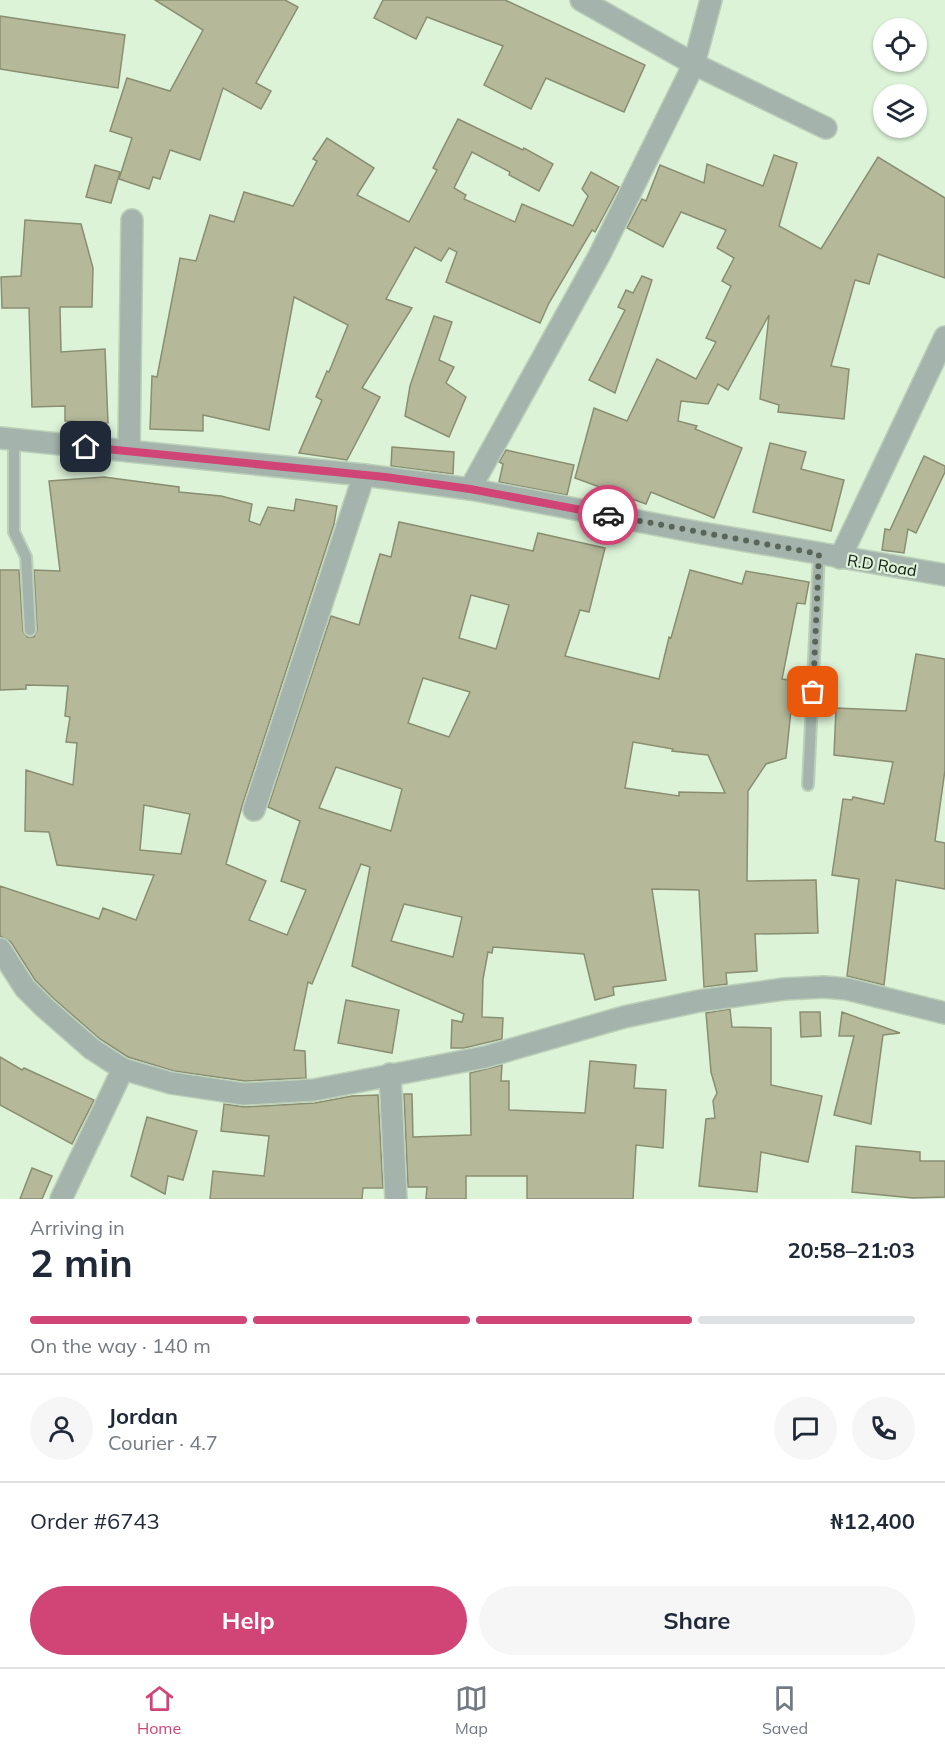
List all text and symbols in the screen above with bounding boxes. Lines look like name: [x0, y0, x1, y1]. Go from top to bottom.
map controls: [873, 18, 927, 138]
button: locate: [873, 18, 927, 72]
button: layers: [873, 84, 927, 138]
pin: [60, 421, 111, 472]
icon: home: [69, 430, 102, 463]
courier: [578, 485, 638, 545]
icon: car: [592, 499, 625, 532]
street label: R.D Road: [846, 550, 918, 580]
pin: [787, 666, 838, 717]
icon: bag: [796, 675, 829, 708]
text: Arriving in: [30, 1215, 125, 1240]
text: 20:58–21:03: [787, 1236, 915, 1264]
text: 2 min: [30, 1238, 133, 1287]
text: On the way · 140 m: [30, 1333, 211, 1358]
button: person: [30, 1397, 93, 1460]
button: chat: [774, 1397, 837, 1460]
button: phone: [852, 1397, 915, 1460]
text: Jordan: [108, 1402, 178, 1430]
text: Courier · 4.7: [108, 1430, 218, 1455]
text: Order #6743: [30, 1507, 160, 1535]
text: ₦12,400: [830, 1507, 915, 1535]
button: Help: [30, 1586, 467, 1655]
button: Share: [479, 1586, 915, 1655]
tab: Home: [137, 1682, 181, 1738]
tab: Map: [455, 1682, 488, 1738]
tab: Saved: [762, 1682, 808, 1738]

